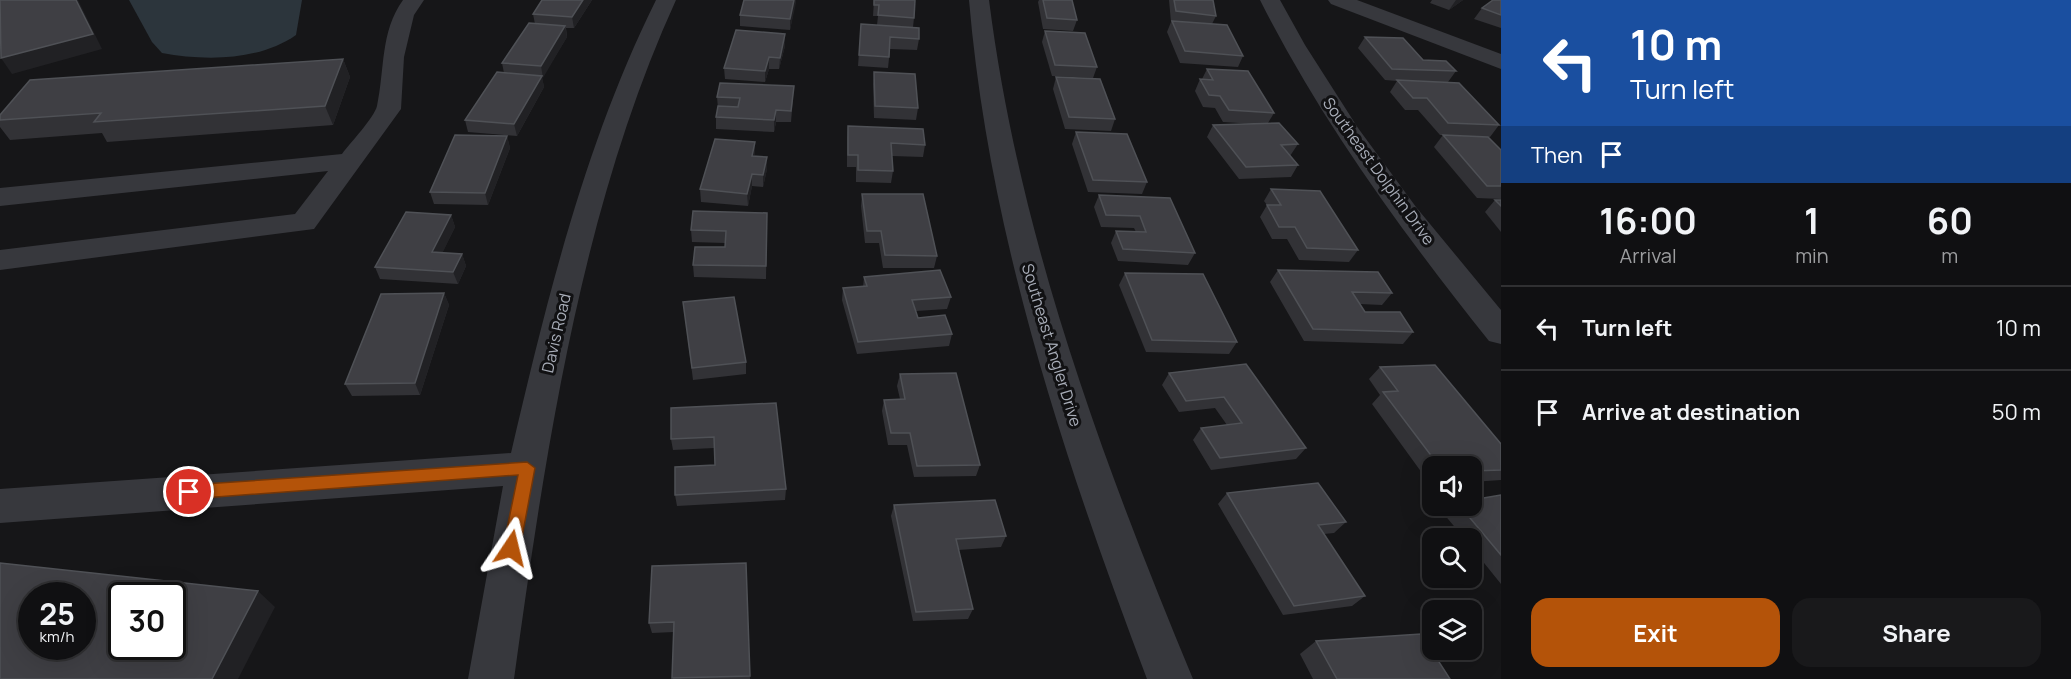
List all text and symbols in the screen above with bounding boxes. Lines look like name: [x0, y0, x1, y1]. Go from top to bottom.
text: 10 m: [1630, 15, 1722, 73]
icon: left: [1531, 24, 1609, 102]
text: Turn left: [1630, 70, 1734, 107]
street label: Southeast Dolphin Drive: [1318, 93, 1440, 249]
icon: arrive: [1595, 138, 1628, 171]
text: Then: [1531, 140, 1583, 170]
text: 16:00: [1599, 196, 1697, 245]
text: 1: [1804, 196, 1820, 245]
text: 60: [1927, 196, 1973, 245]
text: Arrival: [1620, 242, 1677, 269]
text: min: [1795, 242, 1829, 269]
text: m: [1941, 242, 1958, 269]
street label: Southeast Angler Drive: [1017, 261, 1087, 429]
street label: Davis Road: [536, 291, 576, 375]
icon: left: [1531, 312, 1564, 345]
text: Turn left: [1582, 313, 1672, 343]
text: 10 m: [1996, 313, 2041, 343]
icon: arrive: [1531, 396, 1564, 429]
text: Arrive at destination: [1582, 397, 1800, 427]
text: 50 m: [1992, 397, 2041, 427]
map controls: [1422, 456, 1482, 660]
button: sound: [1422, 456, 1482, 516]
pin: [163, 466, 214, 517]
icon: arrive: [172, 475, 205, 508]
position arrow: [479, 516, 543, 580]
button: search: [1422, 528, 1482, 588]
speed limit sign: 30: [108, 582, 186, 660]
text: 25: [39, 593, 75, 634]
button: Exit: [1531, 598, 1780, 667]
button: Share: [1792, 598, 2041, 667]
button: layers: [1422, 600, 1482, 660]
text: km/h: [40, 626, 74, 647]

